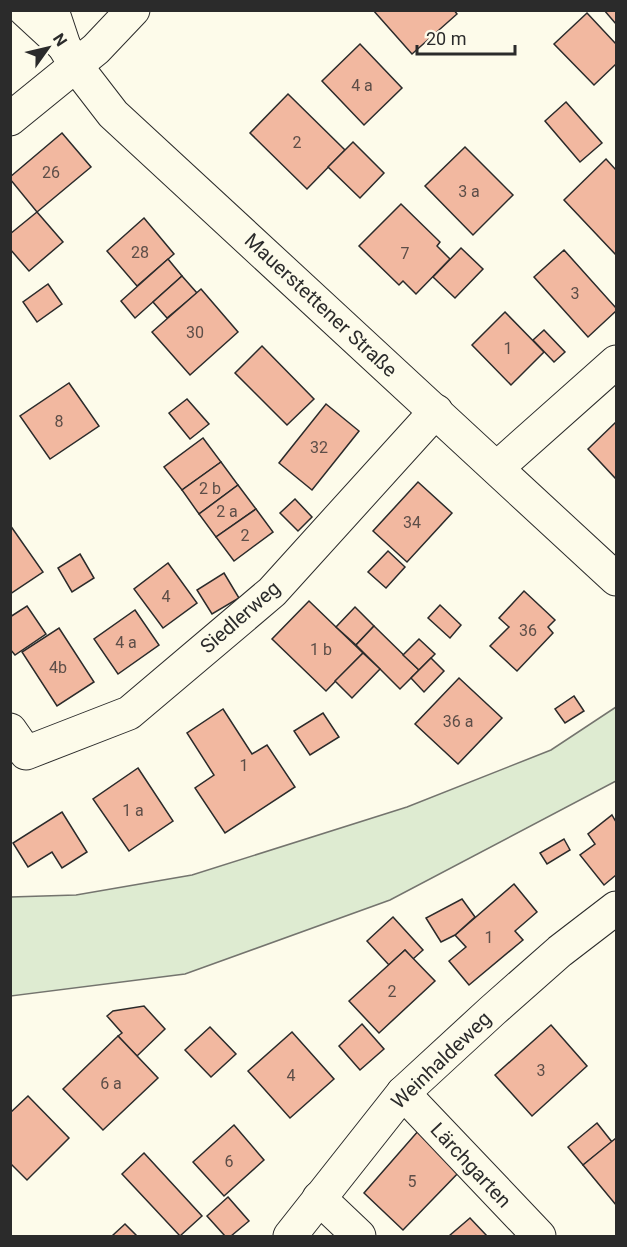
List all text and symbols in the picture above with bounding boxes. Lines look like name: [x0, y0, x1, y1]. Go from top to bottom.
north arrow: [18, 18, 78, 78]
scale bar: [417, 18, 514, 56]
text: 20 m: [426, 28, 466, 49]
text: N: [49, 30, 71, 50]
house number: 4 a: [351, 76, 373, 95]
house number: 2: [293, 133, 302, 152]
house number: 26: [42, 163, 60, 182]
house number: 3 a: [458, 182, 480, 201]
street label: Mauerstettener Straße: [240, 228, 402, 382]
house number: 28: [131, 243, 149, 262]
house number: 7: [401, 244, 410, 263]
house number: 3: [571, 284, 580, 303]
house number: 30: [186, 323, 204, 342]
house number: 1: [504, 339, 513, 358]
house number: 8: [55, 412, 64, 431]
house number: 32: [310, 438, 328, 457]
house number: 2 b: [199, 479, 221, 498]
house number: 2 a: [216, 502, 238, 521]
house number: 34: [403, 513, 421, 532]
house number: 2: [241, 526, 250, 545]
street label: Siedlerweg: [195, 576, 285, 658]
house number: 4: [162, 587, 171, 606]
house number: 36: [519, 621, 537, 640]
house number: 4 a: [115, 633, 137, 652]
house number: 1 b: [310, 640, 332, 659]
house number: 4b: [49, 658, 67, 677]
house number: 36 a: [443, 712, 473, 731]
house number: 1: [240, 756, 249, 775]
house number: 1 a: [122, 801, 144, 820]
house number: 1: [485, 928, 494, 947]
house number: 2: [388, 982, 397, 1001]
street label: Weinhaldeweg: [386, 1006, 496, 1114]
house number: 3: [537, 1061, 546, 1080]
house number: 4: [287, 1066, 296, 1085]
house number: 6 a: [100, 1074, 122, 1093]
street label: Lärchgarten: [426, 1118, 516, 1212]
house number: 6: [225, 1152, 234, 1171]
house number: 5: [408, 1172, 417, 1191]

